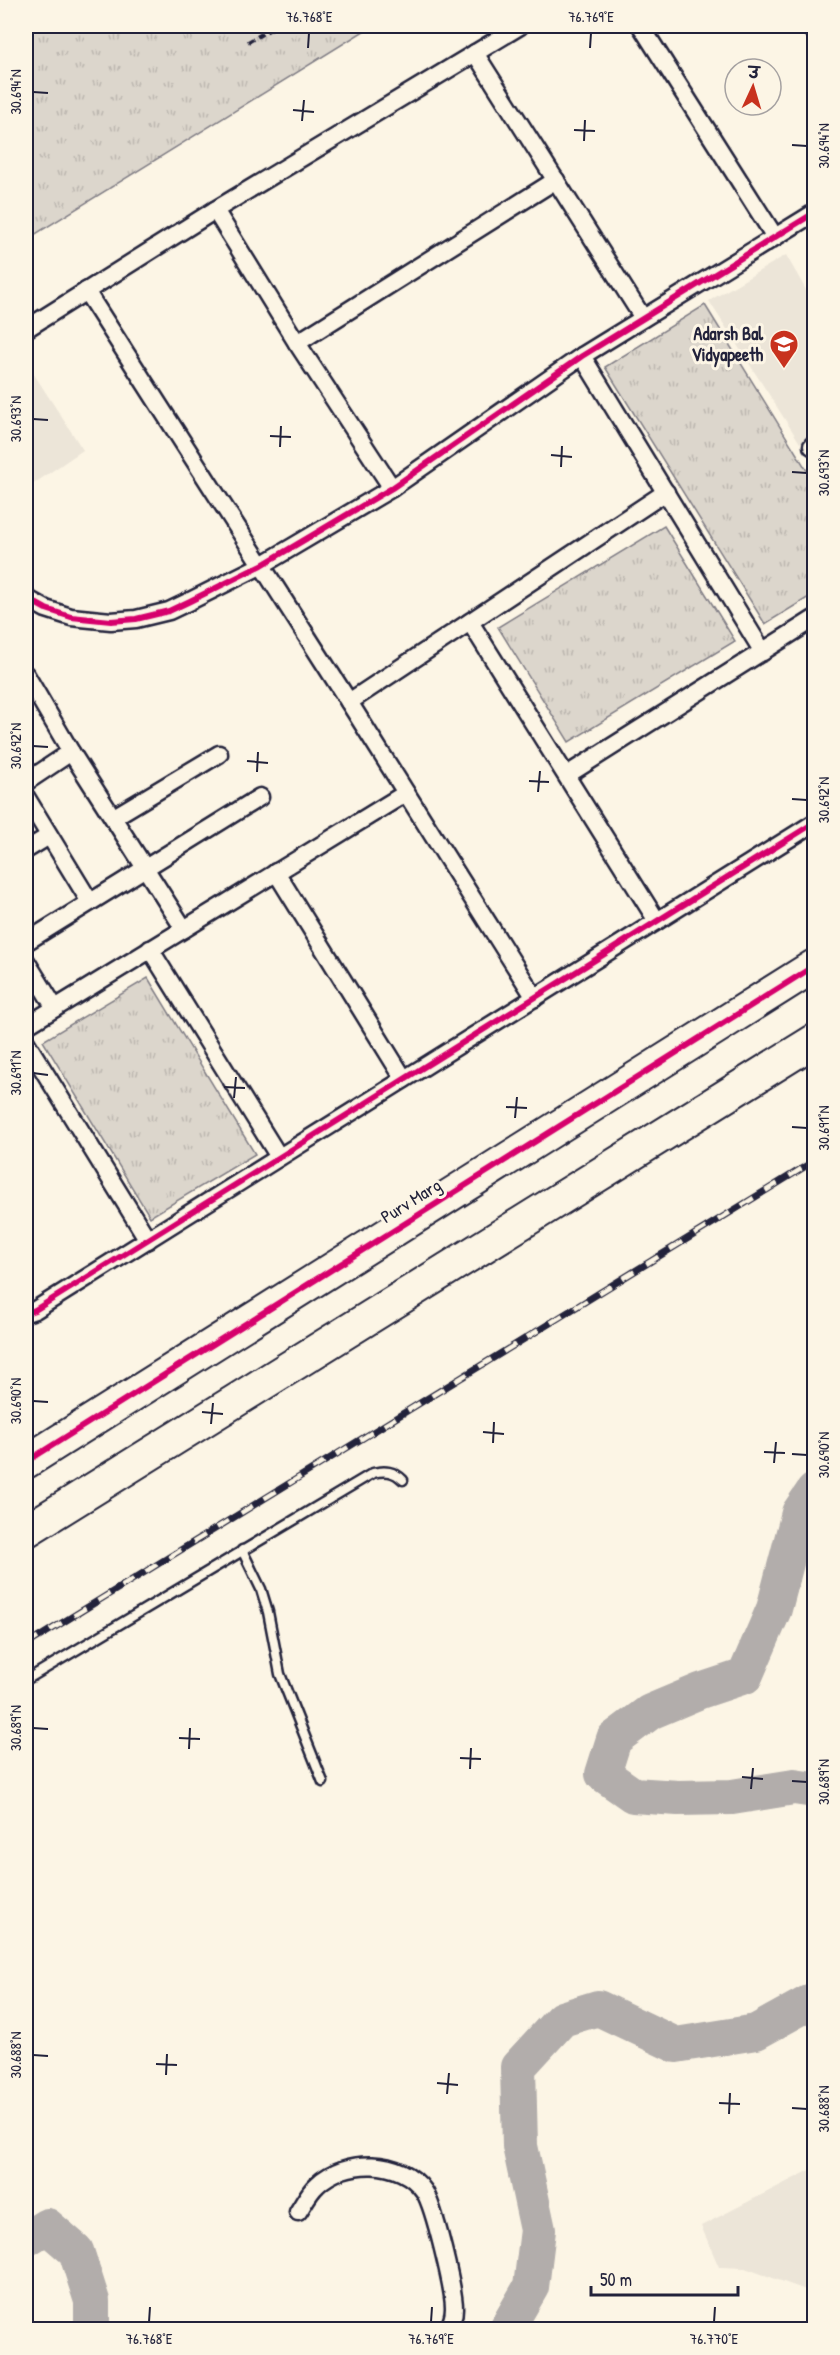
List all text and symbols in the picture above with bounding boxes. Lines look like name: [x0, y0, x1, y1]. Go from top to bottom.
text: 76.768°E: [286, 6, 333, 27]
text: 76.769°E: [568, 6, 614, 27]
north arrow: [723, 57, 783, 117]
text: उ: [746, 61, 761, 83]
text: 30.694°N: [5, 69, 26, 115]
text: 30.694°N: [813, 123, 834, 169]
place label: Adarsh Bal Vidyapeeth: [691, 321, 764, 368]
school or university icon: Adarsh Bal Vidyapeeth: [768, 328, 800, 370]
text: 30.693°N: [5, 396, 26, 442]
text: 30.693°N: [813, 450, 834, 496]
text: 30.692°N: [5, 723, 26, 769]
text: 30.692°N: [813, 777, 834, 823]
text: 30.691°N: [5, 1050, 26, 1096]
text: 30.691°N: [813, 1105, 834, 1151]
street label: Purv Marg: [376, 1172, 446, 1229]
text: 30.690°N: [5, 1378, 26, 1424]
text: 30.690°N: [813, 1432, 834, 1478]
text: 30.689°N: [5, 1705, 26, 1751]
text: 30.689°N: [813, 1759, 834, 1805]
text: 30.688°N: [5, 2031, 26, 2079]
text: 30.688°N: [813, 2085, 834, 2133]
scale bar: [591, 2259, 738, 2297]
text: 50 m: [600, 2267, 632, 2292]
text: 76.768°E: [126, 2328, 173, 2349]
text: 76.769°E: [408, 2328, 454, 2349]
text: 76.770°E: [690, 2328, 739, 2349]

